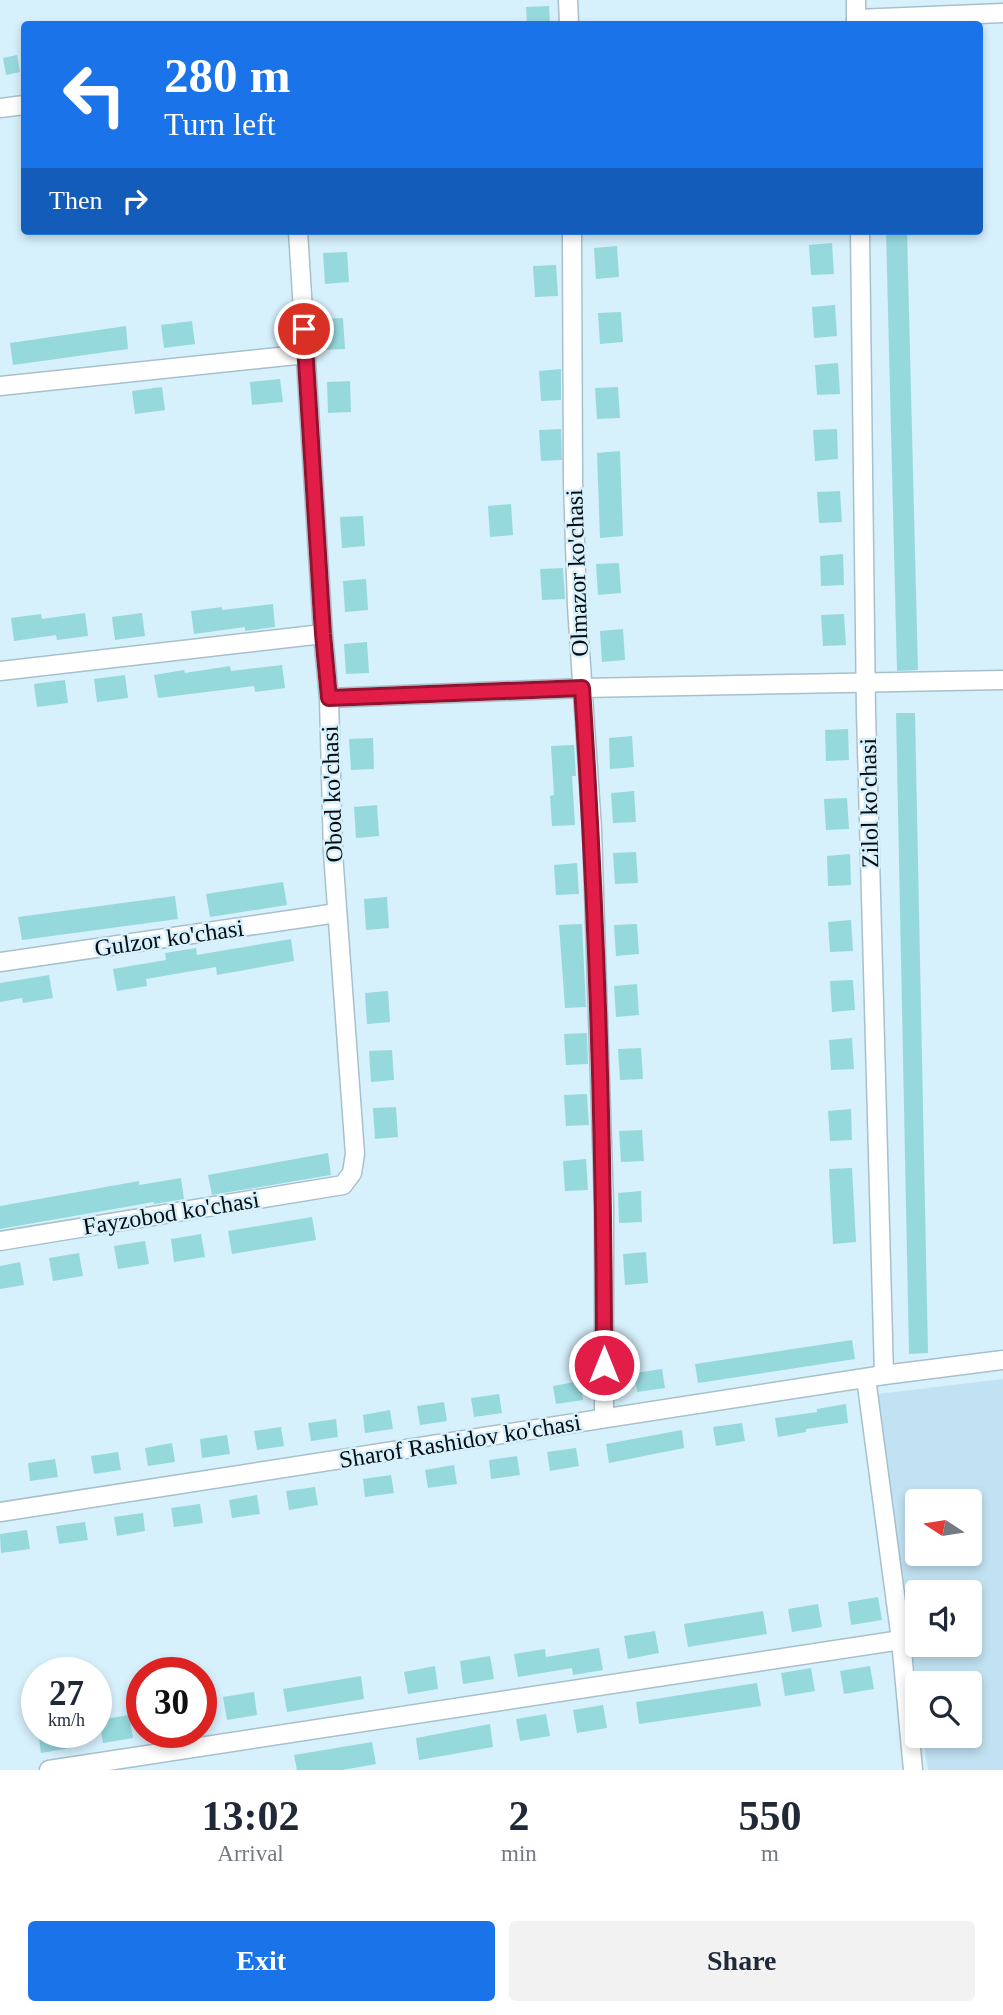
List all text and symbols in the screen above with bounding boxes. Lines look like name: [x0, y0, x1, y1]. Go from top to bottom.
text: 280 m: [164, 48, 291, 103]
icon: left: [49, 49, 140, 140]
text: Turn left: [164, 106, 276, 142]
icon: right: [116, 182, 154, 220]
text: Then: [49, 186, 102, 215]
pin: [274, 299, 334, 359]
icon: arrive: [285, 310, 323, 348]
street label: Olmazor ko'chasi: [561, 488, 593, 657]
street label: Obod ko'chasi: [317, 725, 347, 863]
street label: Zilol ko'chasi: [855, 737, 883, 868]
street label: Gulzor ko'chasi: [93, 915, 246, 961]
street label: Fayzobod ko'chasi: [81, 1186, 261, 1240]
position arrow: [567, 1328, 641, 1402]
street label: Sharof Rashidov ko'chasi: [337, 1409, 583, 1473]
north arrow: [905, 1489, 982, 1566]
map controls: [905, 1489, 982, 1748]
button: sound: [905, 1580, 982, 1657]
speed limit sign: 30: [126, 1657, 217, 1748]
button: search: [905, 1671, 982, 1748]
text: 27: [49, 1674, 84, 1713]
text: km/h: [48, 1710, 85, 1730]
text: 13:02: [202, 1793, 300, 1839]
text: 2: [508, 1793, 529, 1839]
text: 550: [738, 1793, 801, 1839]
text: Arrival: [217, 1841, 284, 1866]
text: min: [501, 1841, 537, 1866]
text: m: [761, 1841, 779, 1866]
button: Exit: [28, 1921, 495, 2001]
button: Share: [509, 1921, 975, 2001]

